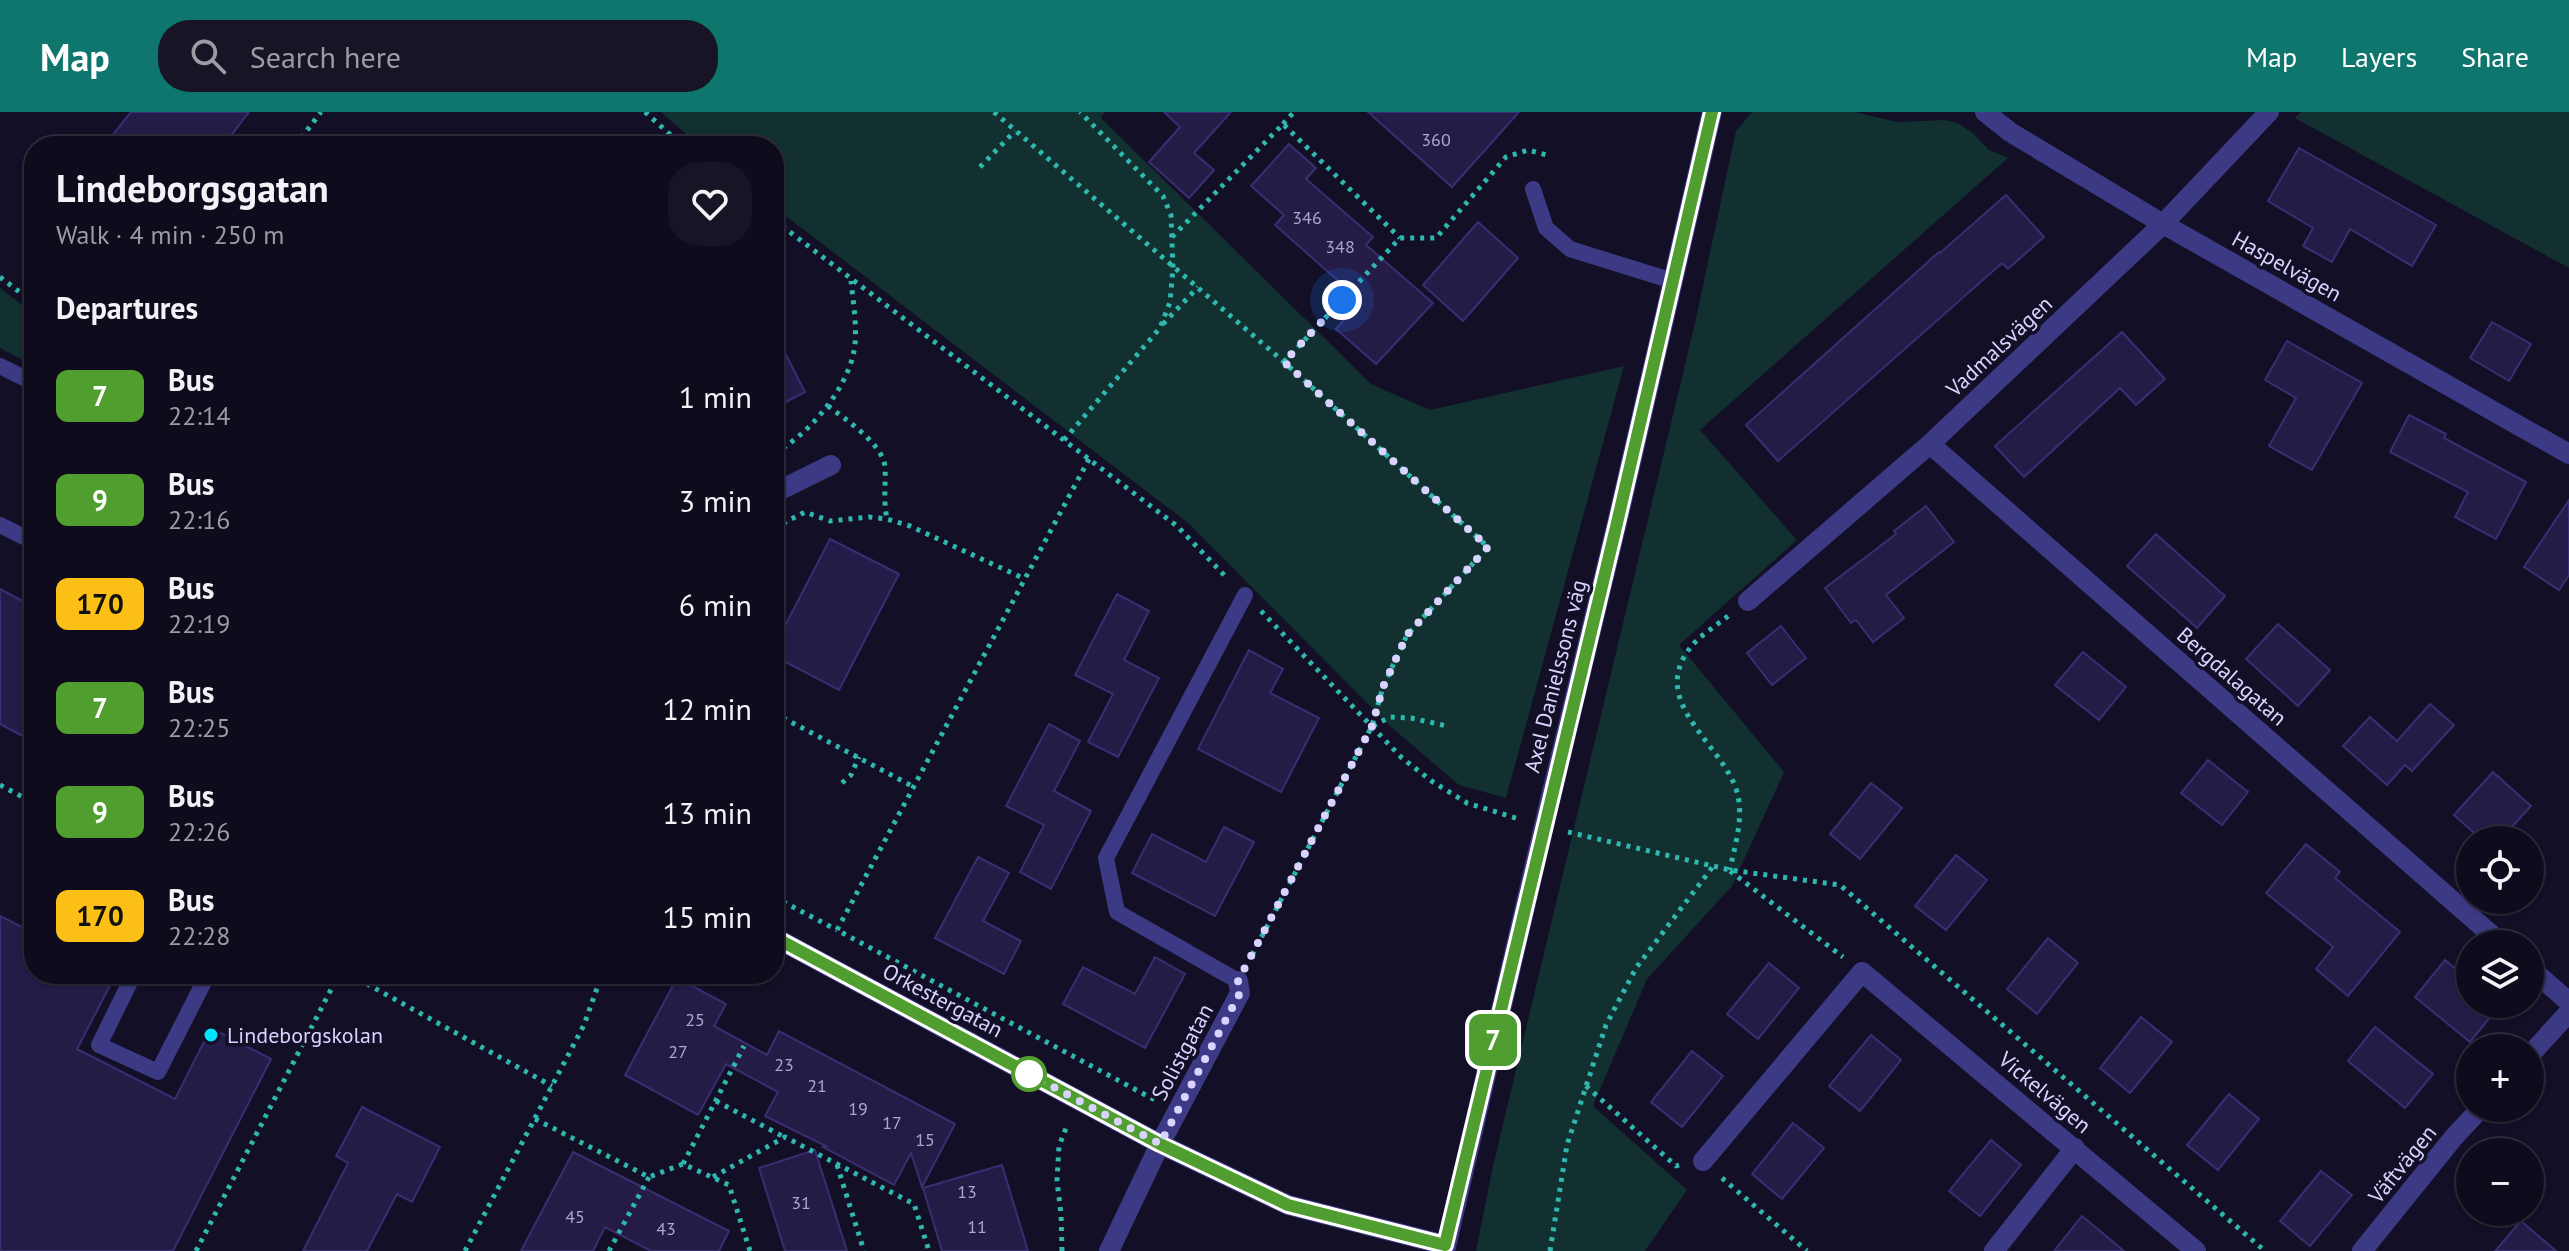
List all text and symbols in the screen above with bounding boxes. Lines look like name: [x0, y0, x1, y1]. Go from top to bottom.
search box: [158, 20, 718, 92]
text: Map: [40, 32, 110, 81]
icon: search: [186, 34, 230, 78]
text: Search here: [250, 37, 401, 76]
text: Map: [2246, 38, 2297, 75]
text: Layers: [2341, 38, 2417, 75]
text: Share: [2461, 38, 2529, 75]
house number: 360: [1421, 128, 1451, 151]
button: heart: [668, 162, 752, 246]
text: Lindeborgsgatan: [56, 163, 329, 212]
house number: 346: [1292, 206, 1322, 229]
text: Walk · 4 min · 250 m: [56, 218, 284, 251]
street label: Haspelvägen: [2227, 224, 2347, 308]
house number: 348: [1325, 235, 1355, 258]
your location: [1322, 280, 1362, 320]
text: Departures: [56, 288, 198, 327]
street label: Vadmalsvägen: [1939, 290, 2058, 403]
text: Bus: [168, 360, 215, 399]
text: 7: [92, 377, 108, 414]
text: 1 min: [679, 377, 752, 416]
text: 22:14: [168, 399, 230, 432]
text: Bus: [168, 464, 215, 503]
text: 9: [92, 481, 108, 518]
text: 3 min: [679, 481, 752, 520]
text: 22:16: [168, 503, 230, 536]
text: Bus: [168, 568, 215, 607]
street label: Axel Danielssons väg: [1517, 577, 1593, 775]
text: 170: [76, 585, 124, 622]
text: 6 min: [679, 585, 752, 624]
text: 22:19: [168, 607, 230, 640]
street label: Bergdalagatan: [2171, 621, 2293, 731]
text: Bus: [168, 672, 215, 711]
text: 7: [92, 689, 108, 726]
text: 12 min: [662, 689, 752, 728]
text: 22:25: [168, 711, 230, 744]
text: Bus: [168, 776, 215, 815]
text: 9: [92, 793, 108, 830]
text: 13 min: [662, 793, 752, 832]
text: 22:26: [168, 815, 230, 848]
map controls: [2456, 826, 2544, 1226]
button: locate: [2456, 826, 2544, 914]
text: Bus: [168, 880, 215, 919]
text: 170: [76, 897, 124, 934]
text: 15 min: [662, 897, 752, 936]
text: 22:28: [168, 919, 230, 952]
button: layers: [2456, 930, 2544, 1018]
street label: Orkestergatan: [878, 957, 1008, 1043]
street label: Solistgatan: [1145, 999, 1219, 1105]
house number: 25: [685, 1008, 705, 1031]
line badge: 7: [1467, 1014, 1519, 1066]
place label: Lindeborgskolan: [227, 1021, 383, 1049]
text: 7: [1485, 1021, 1501, 1058]
marker: Lindeborgskolan: [202, 1026, 220, 1044]
button: +: [2456, 1034, 2544, 1122]
house number: 27: [668, 1040, 688, 1063]
street label: Vickelvägen: [1992, 1044, 2097, 1139]
house number: 23: [774, 1053, 794, 1076]
unlabelled marker: [1012, 1057, 1046, 1091]
house number: 21: [807, 1074, 827, 1097]
house number: 19: [848, 1097, 868, 1120]
house number: 17: [882, 1111, 902, 1134]
street label: Väftvägen: [2361, 1119, 2442, 1210]
house number: 15: [915, 1128, 935, 1151]
button: −: [2456, 1138, 2544, 1226]
house number: 13: [957, 1180, 977, 1203]
house number: 31: [791, 1191, 811, 1214]
house number: 45: [565, 1205, 585, 1228]
house number: 11: [967, 1215, 987, 1238]
house number: 43: [656, 1217, 676, 1240]

